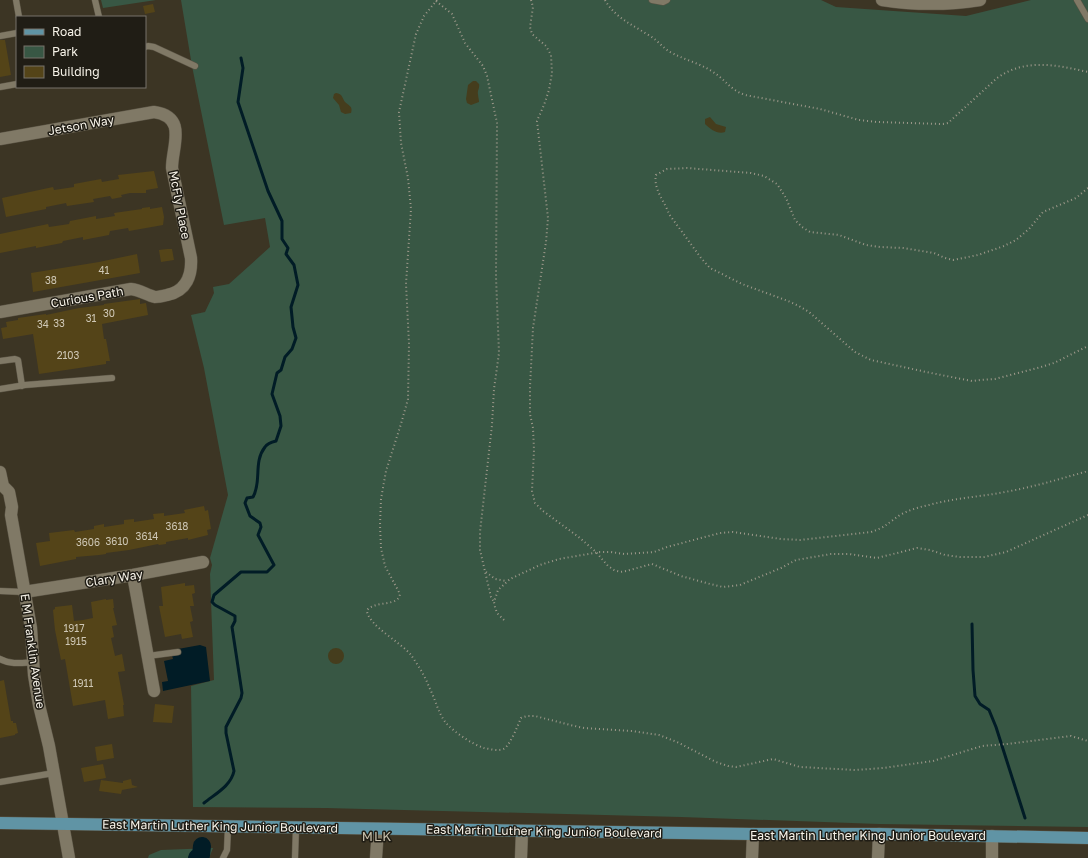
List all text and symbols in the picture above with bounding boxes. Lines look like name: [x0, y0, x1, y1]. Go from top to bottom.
legend: [16, 16, 146, 88]
text: Road: [52, 24, 81, 39]
text: Park: [52, 44, 78, 59]
text: Building: [52, 64, 100, 79]
street label: Jetson Way: [47, 112, 115, 138]
street label: McFly Place: [166, 170, 194, 240]
house number: 41: [99, 264, 110, 276]
house number: 38: [45, 274, 57, 286]
street label: Curious Path: [49, 283, 125, 311]
house number: 30: [103, 307, 115, 319]
house number: 31: [86, 312, 96, 324]
house number: 33: [53, 317, 65, 329]
house number: 34: [37, 318, 49, 330]
house number: 2103: [57, 349, 79, 361]
house number: 3618: [166, 520, 188, 532]
house number: 3614: [136, 530, 158, 542]
house number: 3610: [106, 535, 128, 547]
house number: 3606: [76, 536, 100, 548]
street label: Clary Way: [84, 566, 144, 590]
street label: E M Franklin Avenue: [17, 592, 49, 710]
house number: 1917: [63, 622, 85, 634]
house number: 1915: [65, 635, 87, 647]
house number: 1911: [73, 677, 93, 689]
street label: East Martin Luther King Junior Boulevard: [102, 816, 338, 836]
street label: East Martin Luther King Junior Boulevard: [426, 821, 662, 841]
district label: MLK: [362, 828, 392, 844]
street label: East Martin Luther King Junior Boulevard: [750, 828, 986, 843]

